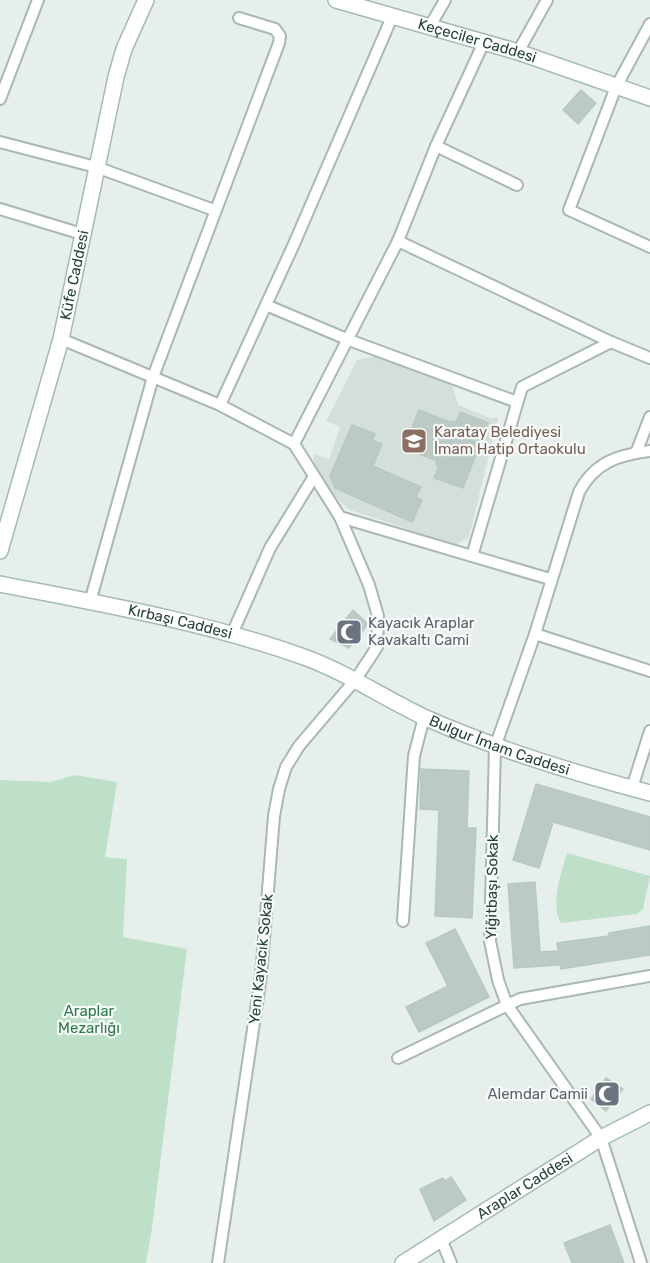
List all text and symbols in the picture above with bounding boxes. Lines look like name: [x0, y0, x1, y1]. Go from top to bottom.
street label: Keçeciler Caddesi: [416, 15, 539, 67]
street label: Küfe Caddesi: [56, 228, 93, 322]
place label: Karatay Belediyesi İmam Hatip Ortaokulu: [434, 423, 586, 458]
school or university icon: Karatay Belediyesi İmam Hatip Ortaokulu: [399, 426, 429, 456]
street label: Kırbaşı Caddesi: [126, 601, 234, 643]
place label: Kayacık Araplar Kavakaltı Cami: [368, 614, 475, 649]
mosque icon: Kayacık Araplar Kavakaltı Cami: [334, 617, 364, 647]
street label: Bulgur İmam Caddesi: [426, 712, 572, 779]
street label: Yiğitbaşı Sokak: [482, 834, 502, 940]
street label: Yeni Kayacık Sokak: [245, 893, 277, 1025]
park label: Araplar Mezarlığı: [58, 1002, 120, 1037]
mosque icon: Alemdar Camii: [592, 1079, 622, 1109]
place label: Alemdar Camii: [487, 1085, 588, 1103]
street label: Araplar Caddesi: [474, 1149, 576, 1223]

